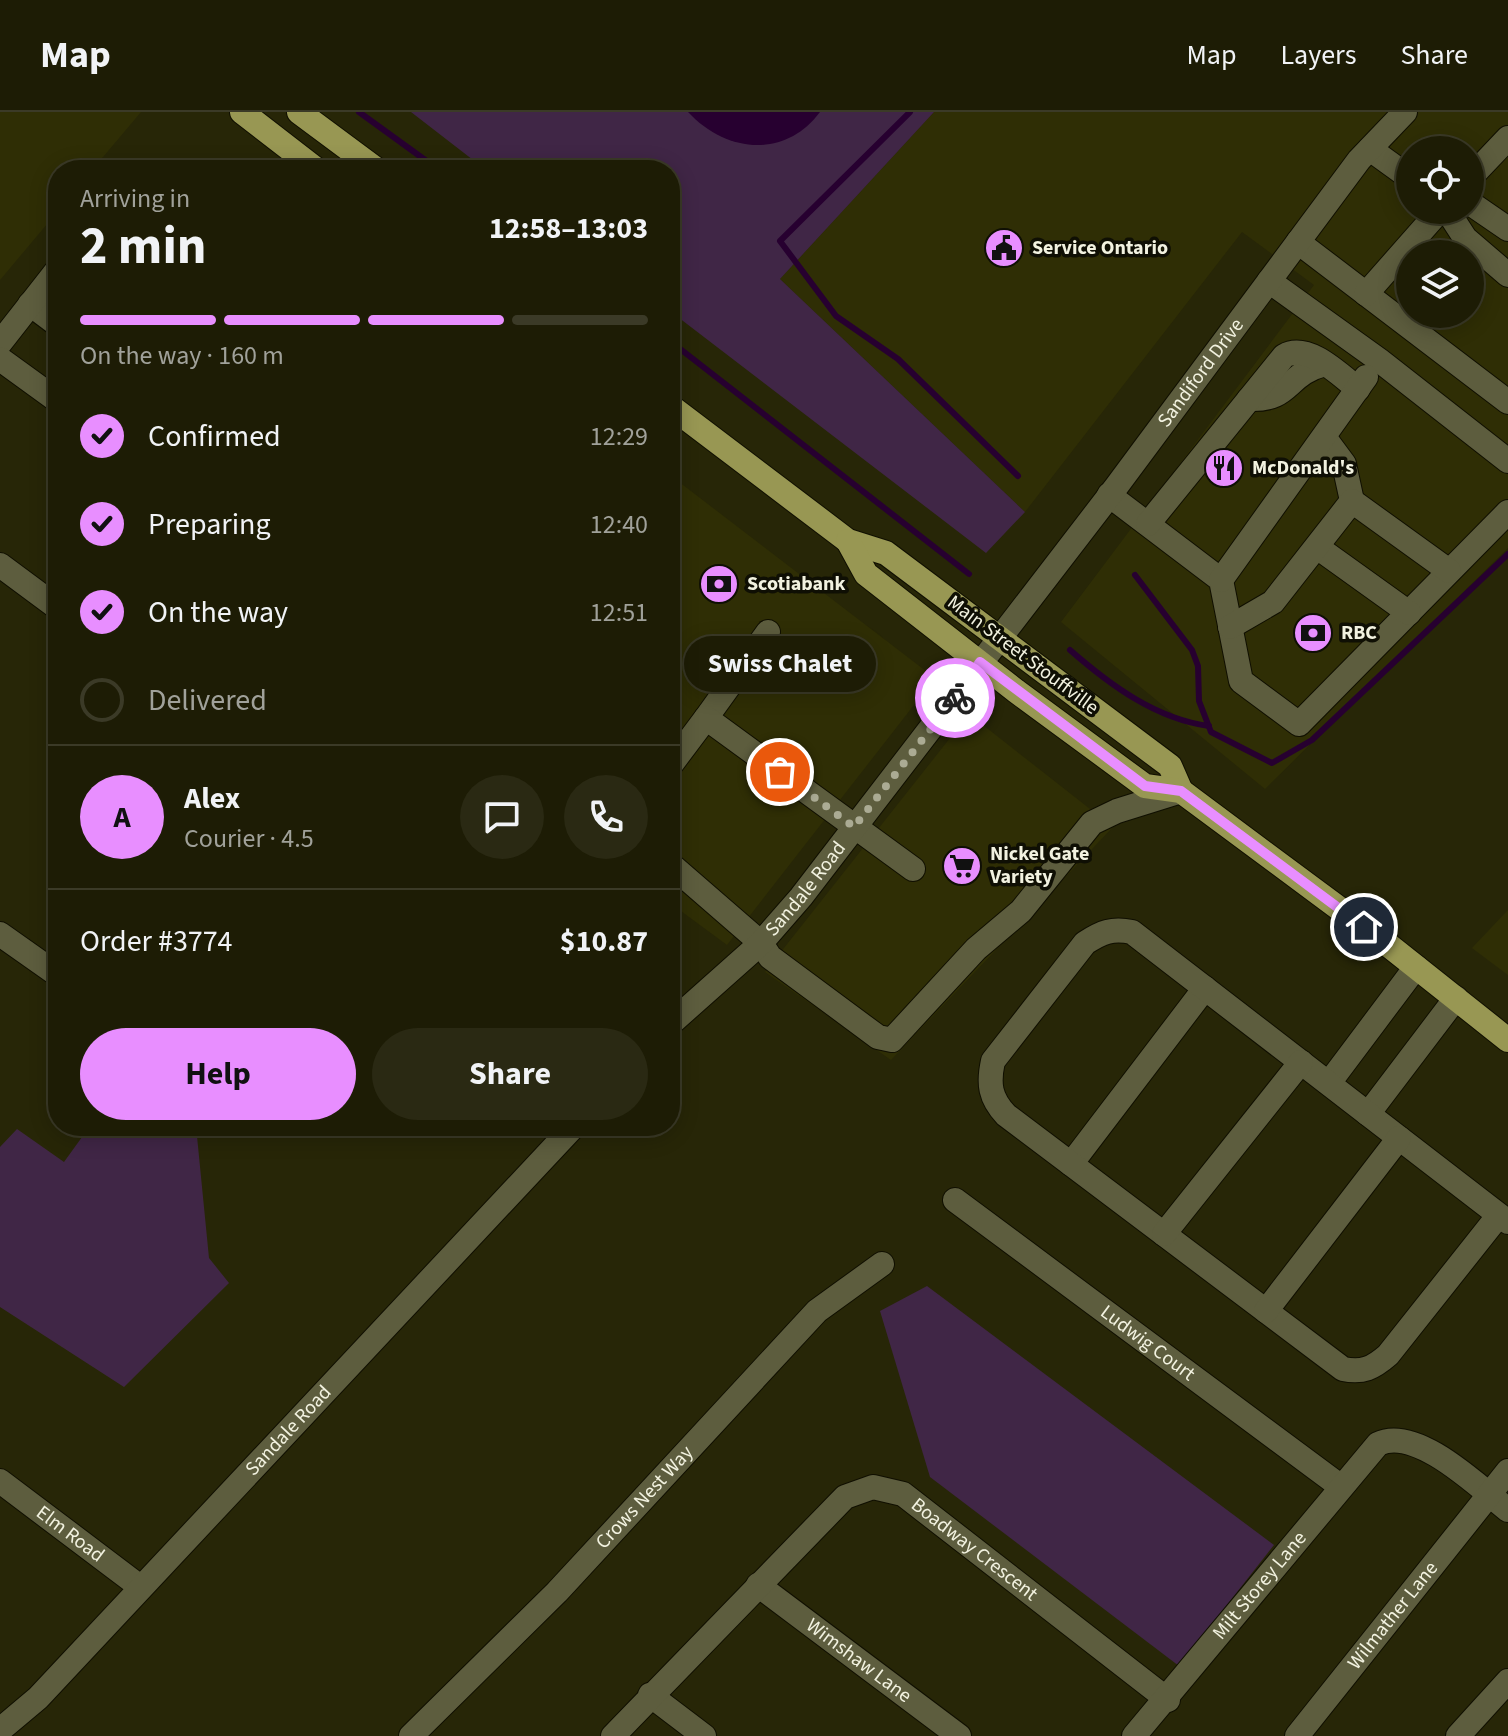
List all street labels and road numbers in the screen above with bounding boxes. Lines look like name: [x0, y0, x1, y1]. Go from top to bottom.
street label: Sandiford Drive: [1151, 312, 1251, 433]
street label: Main Street Stouffville: [941, 589, 1105, 721]
street label: Sandale Road: [759, 836, 853, 943]
street label: Ludwig Court: [1094, 1299, 1201, 1388]
street label: Sandale Road: [239, 1379, 338, 1482]
street label: Crows Nest Way: [589, 1439, 700, 1555]
street label: Boadway Crescent: [905, 1491, 1044, 1608]
street label: Elm Road: [30, 1499, 110, 1569]
street label: Milt Storey Lane: [1206, 1525, 1313, 1646]
street label: Wilmather Lane: [1341, 1555, 1445, 1676]
street label: Wimshaw Lane: [800, 1612, 917, 1710]

